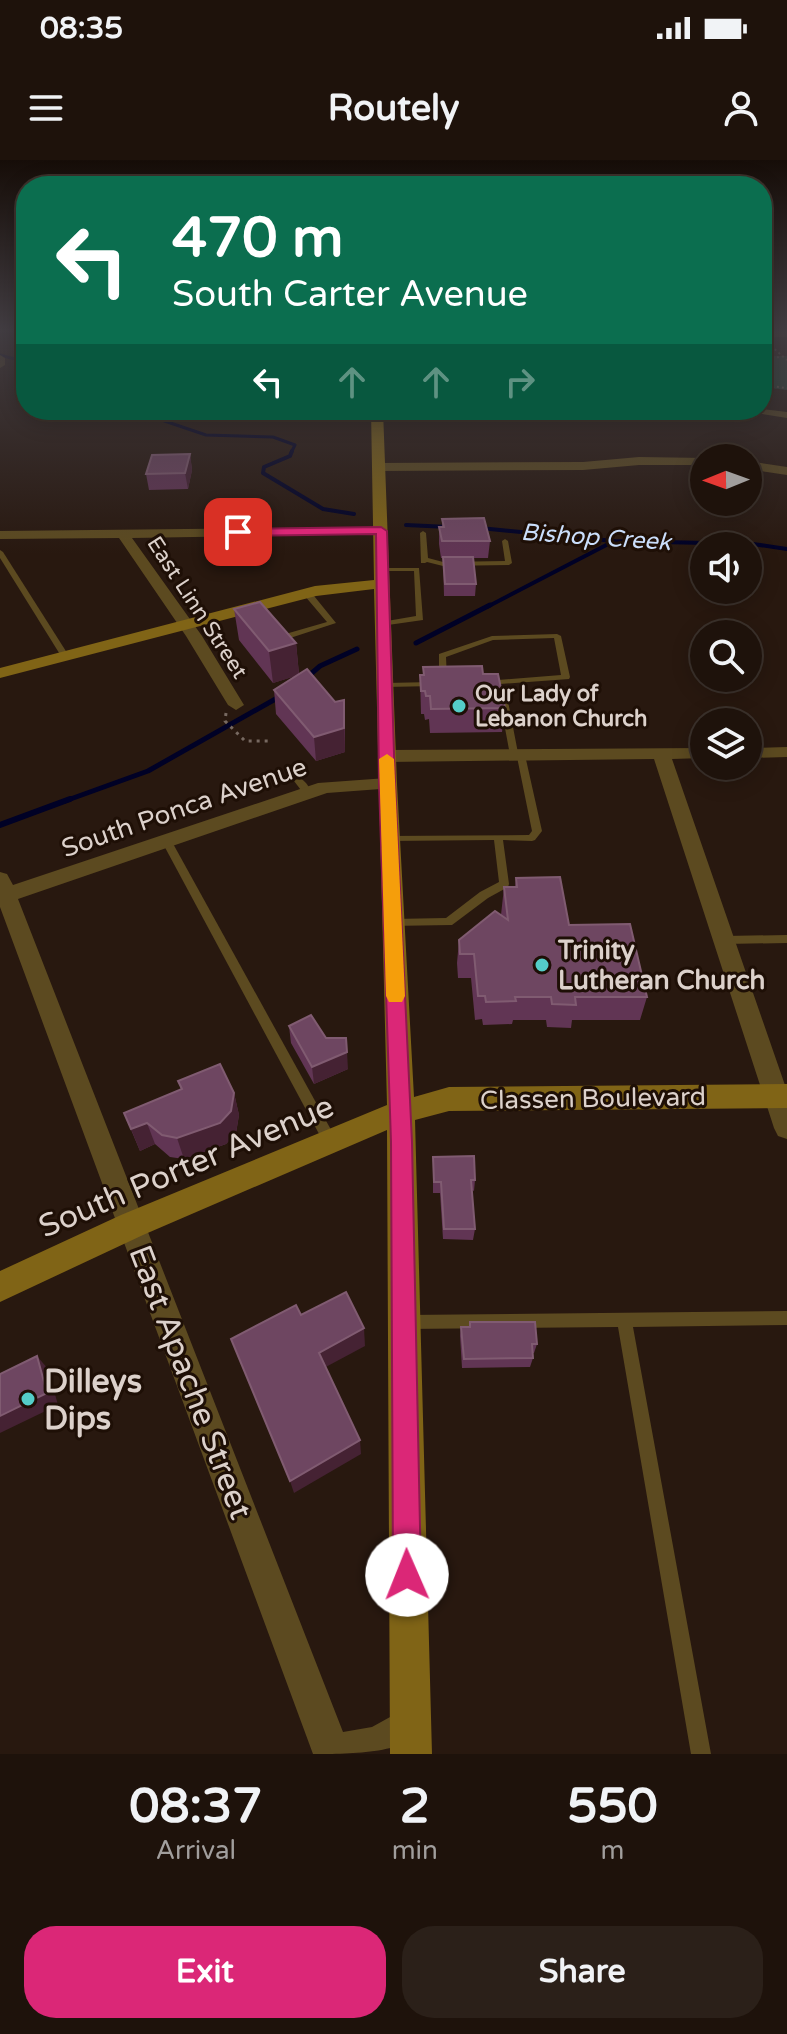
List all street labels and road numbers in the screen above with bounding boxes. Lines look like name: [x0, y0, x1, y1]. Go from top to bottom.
street label: East Linn Street: [141, 532, 253, 684]
street label: South Ponca Avenue: [58, 751, 311, 864]
street label: Classen Boulevard: [480, 1081, 706, 1116]
street label: South Porter Avenue: [33, 1088, 340, 1246]
street label: East Apache Street: [120, 1240, 260, 1525]

